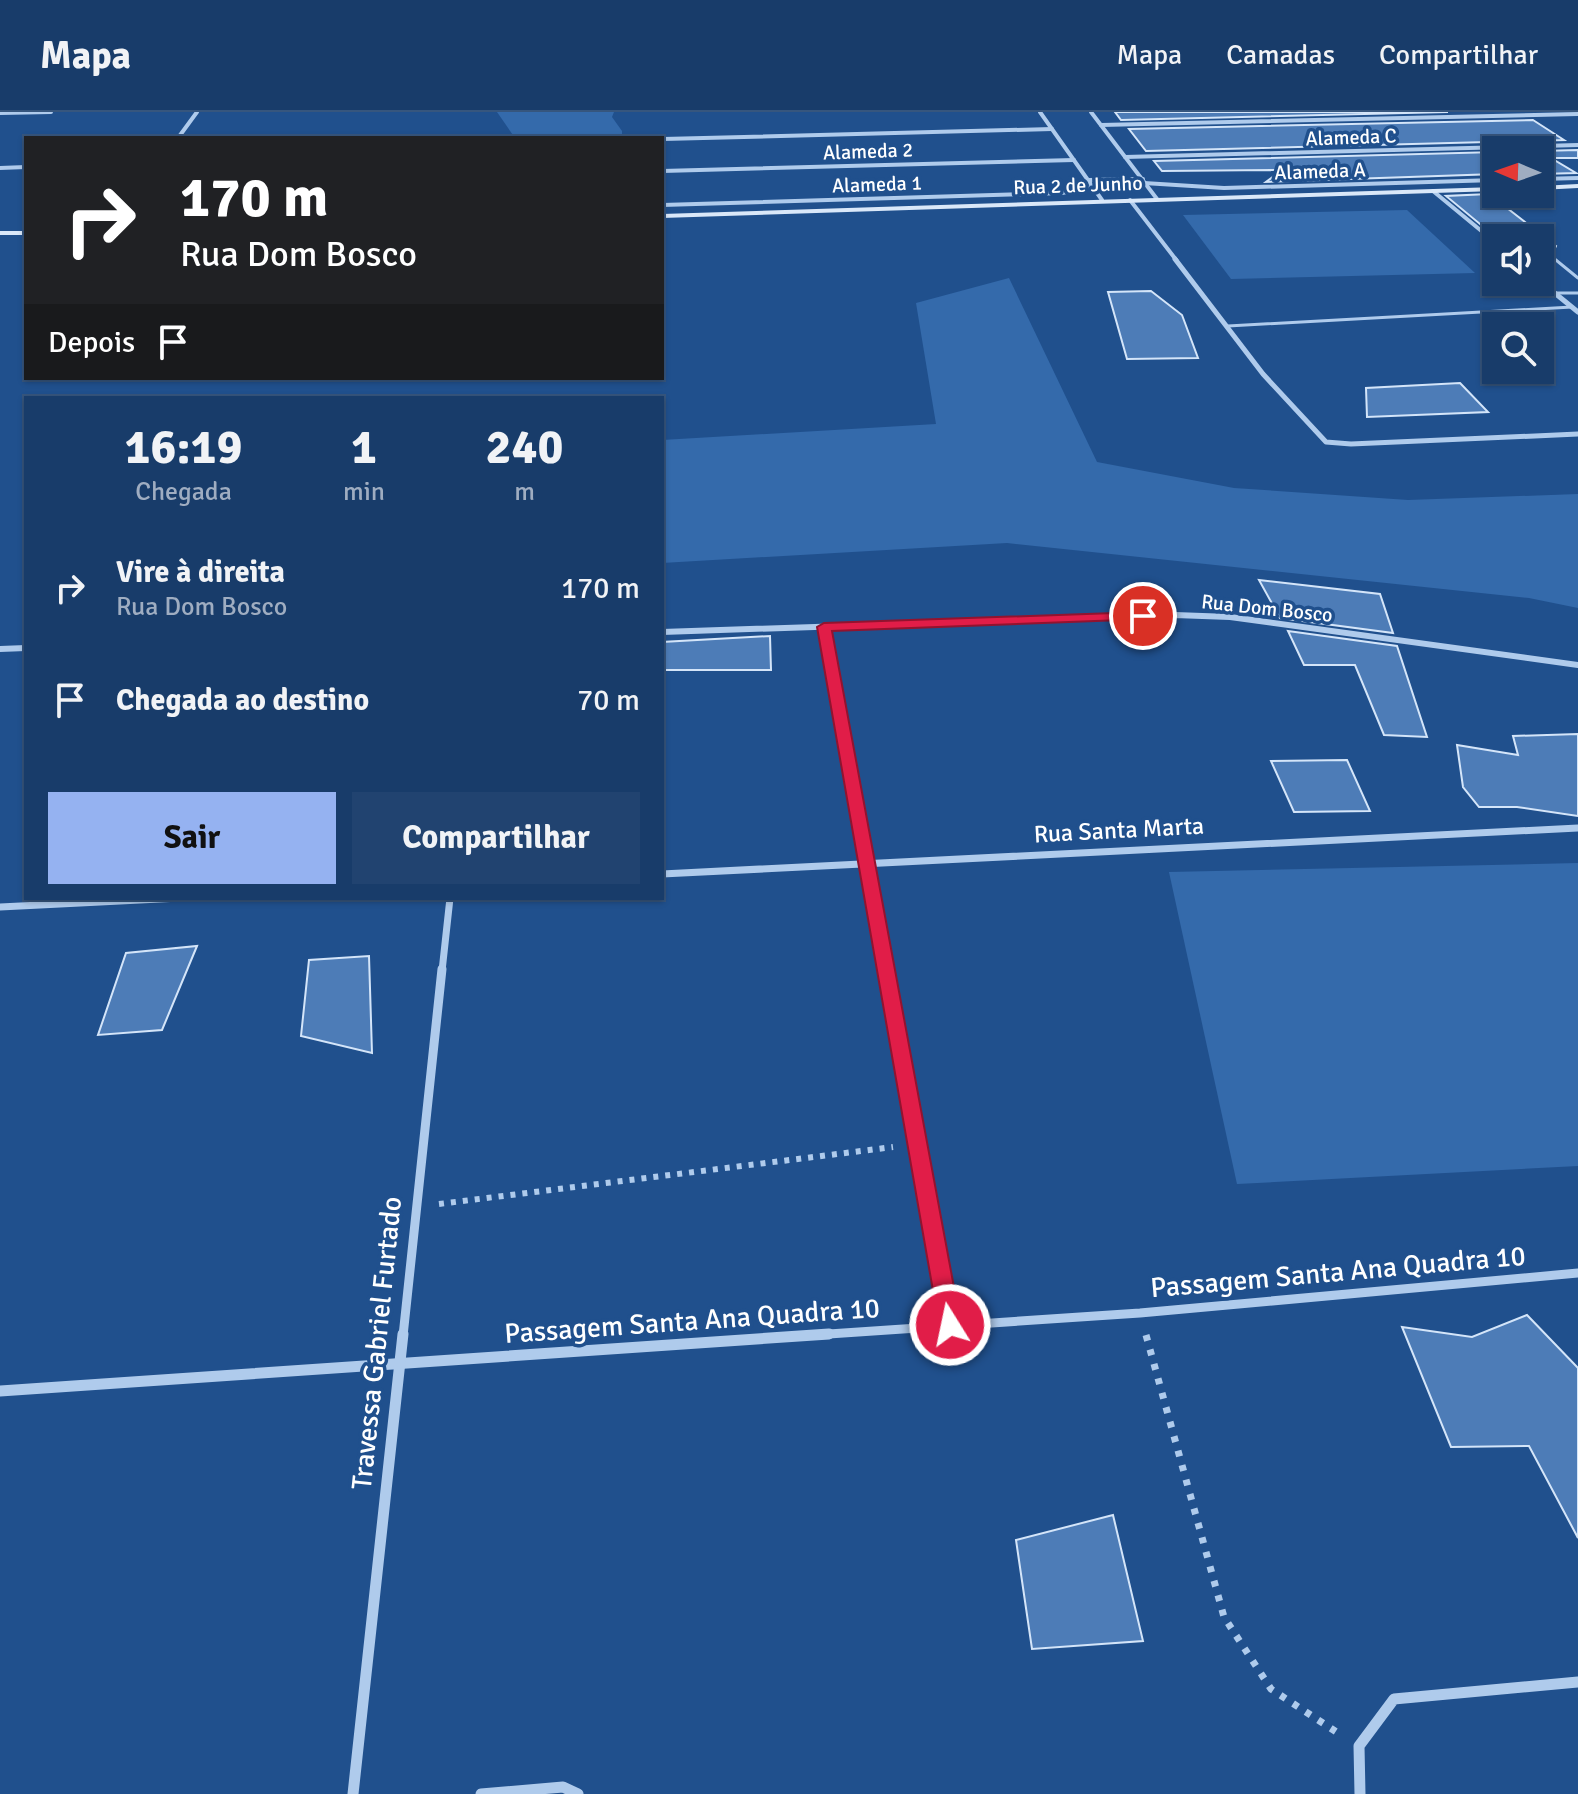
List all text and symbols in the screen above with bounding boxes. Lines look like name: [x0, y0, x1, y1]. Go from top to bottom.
text: Mapa: [40, 32, 131, 79]
text: Mapa: [1116, 38, 1182, 72]
text: Camadas: [1226, 38, 1335, 72]
text: Compartilhar: [1379, 38, 1538, 72]
street label: Alameda C: [1305, 123, 1397, 152]
north arrow: [1482, 136, 1554, 208]
map controls: [1482, 136, 1554, 384]
street label: Alameda 2: [823, 137, 913, 166]
street label: Alameda A: [1274, 157, 1366, 186]
text: 170 m: [180, 163, 328, 232]
icon: right: [48, 168, 152, 272]
street label: Alameda 1: [832, 170, 922, 199]
street label: Rua 2 de Junho: [1013, 171, 1143, 200]
button: sound: [1482, 224, 1554, 296]
text: Rua Dom Bosco: [180, 232, 417, 277]
button: search: [1482, 312, 1554, 384]
icon: arrive: [151, 320, 195, 364]
text: Depois: [48, 324, 135, 361]
text: 16:19: [125, 418, 242, 477]
text: 1: [351, 418, 377, 477]
text: 240: [486, 418, 563, 477]
text: Chegada: [135, 476, 232, 508]
text: min: [343, 476, 385, 508]
text: m: [514, 476, 535, 508]
text: Vire à direita: [116, 554, 285, 591]
icon: right: [48, 566, 92, 610]
text: 170 m: [561, 570, 640, 607]
pin: [1109, 582, 1177, 650]
street label: Rua Dom Bosco: [1200, 589, 1334, 628]
text: Rua Dom Bosco: [116, 591, 287, 623]
icon: arrive: [1121, 594, 1165, 638]
icon: arrive: [48, 678, 92, 722]
text: Chegada ao destino: [116, 682, 369, 719]
text: 70 m: [577, 682, 640, 719]
button: Sair: [48, 792, 336, 884]
button: Compartilhar: [352, 792, 640, 884]
street label: Rua Santa Marta: [1033, 811, 1205, 849]
street label: Travessa Gabriel Furtado: [345, 1195, 409, 1491]
street label: Passagem Santa Ana Quadra 10: [1149, 1239, 1527, 1305]
position arrow: [908, 1283, 992, 1367]
street label: Passagem Santa Ana Quadra 10: [503, 1291, 881, 1351]

